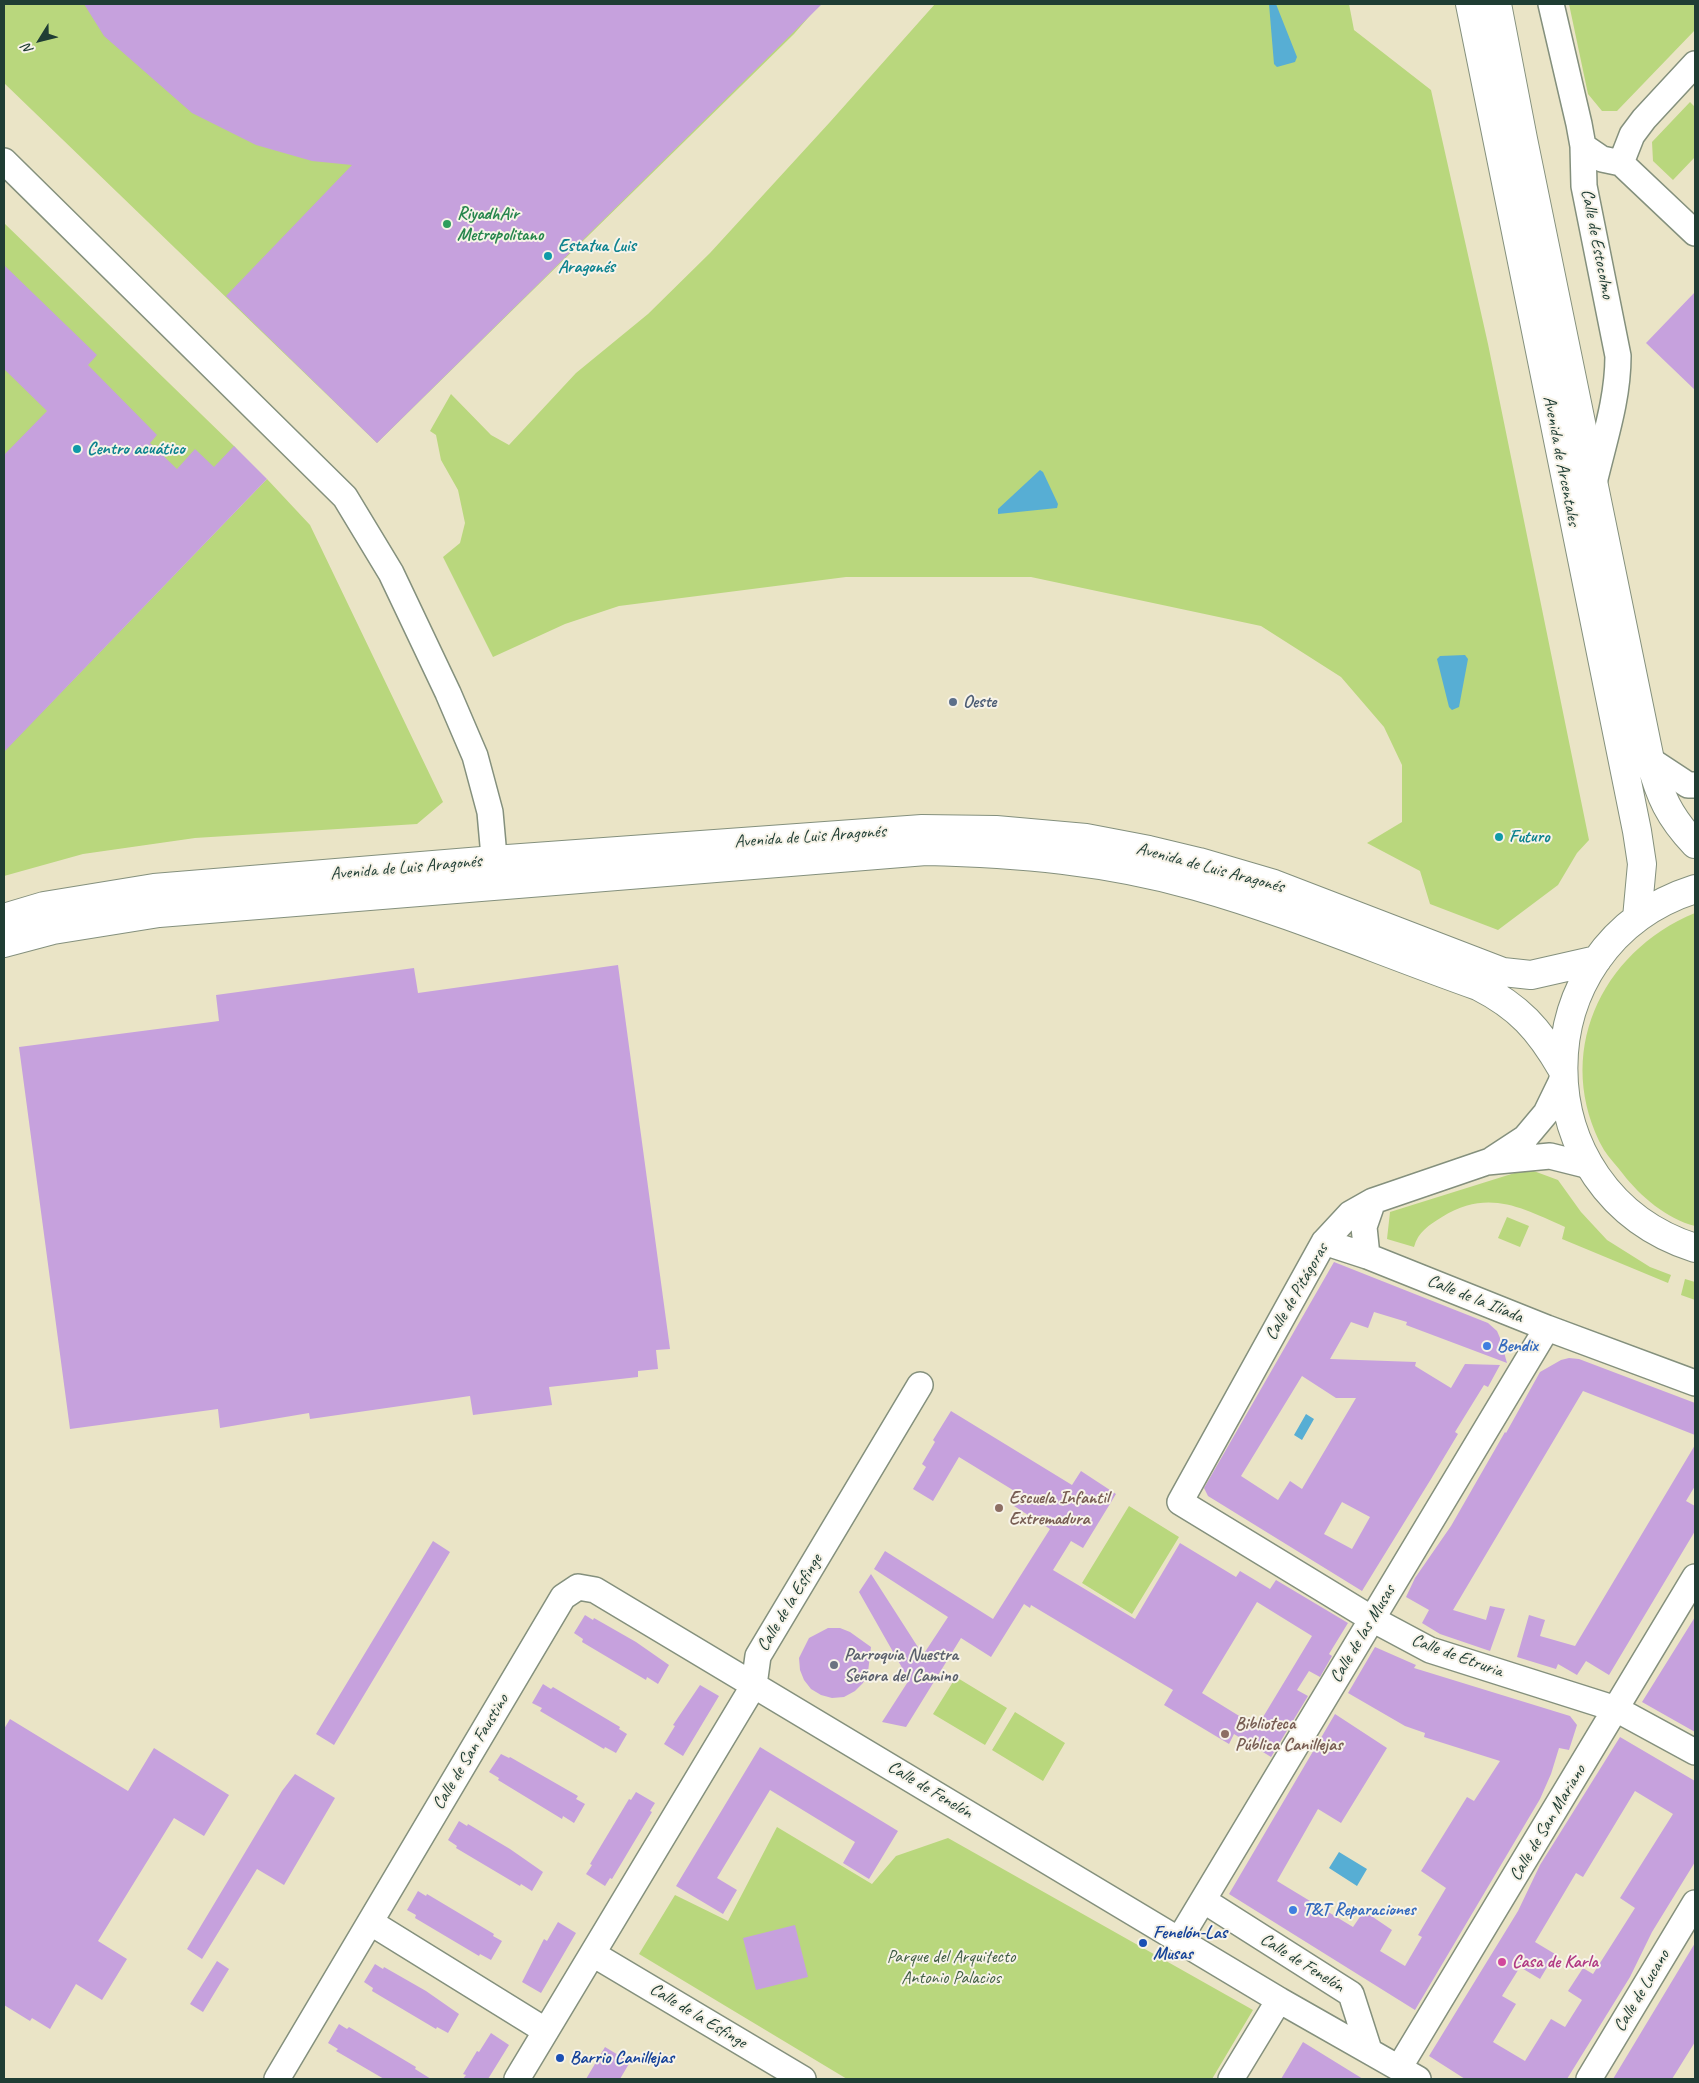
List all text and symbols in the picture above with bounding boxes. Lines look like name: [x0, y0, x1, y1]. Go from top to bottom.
north arrow: [15, 15, 65, 65]
text: N: [18, 41, 37, 58]
street label: Calle de Estocolmo: [1576, 187, 1618, 301]
place label: RiyadhAir Metropolitano: [457, 203, 543, 245]
marker: RiyadhAir Metropolitano: [441, 218, 453, 230]
place label: Estatua Luis Aragonés: [558, 235, 636, 278]
marker: Estatua Luis Aragonés: [542, 250, 554, 262]
street label: Avenida de Arcentales: [1538, 394, 1584, 528]
place label: Centro acuático: [87, 438, 185, 460]
marker: Centro acuático: [71, 443, 83, 455]
place label: Oeste: [963, 691, 996, 713]
marker: Oeste: [947, 696, 959, 708]
street label: Avenida de Luis Aragonés: [734, 821, 886, 853]
place label: Futuro: [1509, 826, 1549, 848]
marker: Futuro: [1493, 831, 1505, 843]
street label: Avenida de Luis Aragonés: [1134, 838, 1286, 898]
street label: Avenida de Luis Aragonés: [329, 851, 483, 885]
street label: Calle de Pitágoras: [1261, 1240, 1333, 1344]
street label: Calle de la Ilíada: [1424, 1270, 1526, 1328]
place label: Bendix: [1497, 1335, 1538, 1357]
marker: Bendix: [1481, 1340, 1493, 1352]
place label: Escuela Infantil Extremadura: [1009, 1487, 1109, 1530]
marker: Escuela Infantil Extremadura: [993, 1502, 1005, 1514]
street label: Calle de la Esfinge: [753, 1551, 827, 1655]
street label: Calle de las Musas: [1325, 1581, 1401, 1687]
street label: Calle de Etruria: [1408, 1629, 1506, 1683]
place label: Parroquia Nuestra Señora del Camino: [844, 1644, 958, 1686]
marker: Parroquia Nuestra Señora del Camino: [828, 1659, 840, 1671]
street label: Calle de San Faustino: [428, 1690, 514, 1814]
place label: Biblioteca Pública Canillejas: [1235, 1713, 1342, 1756]
marker: Biblioteca Pública Canillejas: [1219, 1728, 1231, 1740]
street label: Calle de Fenelón: [884, 1756, 976, 1824]
street label: Calle de San Mariano: [1505, 1761, 1591, 1885]
place label: T&T Reparaciones: [1303, 1899, 1415, 1921]
marker: T&T Reparaciones: [1287, 1904, 1299, 1916]
place label: Fenelón-Las Musas: [1153, 1922, 1227, 1965]
street label: Calle de Fenelón: [1256, 1929, 1348, 1997]
marker: Fenelón-Las Musas: [1137, 1937, 1149, 1949]
park label: Parque del Arquitecto Antonio Palacios: [887, 1946, 1015, 1988]
street label: Calle de Lucano: [1609, 1946, 1675, 2036]
place label: Casa de Karla: [1512, 1951, 1598, 1973]
marker: Casa de Karla: [1496, 1956, 1508, 1968]
street label: Calle de la Esfinge: [646, 1979, 750, 2053]
place label: Barrio Canillejas: [570, 2047, 674, 2069]
marker: Barrio Canillejas: [554, 2052, 566, 2064]

